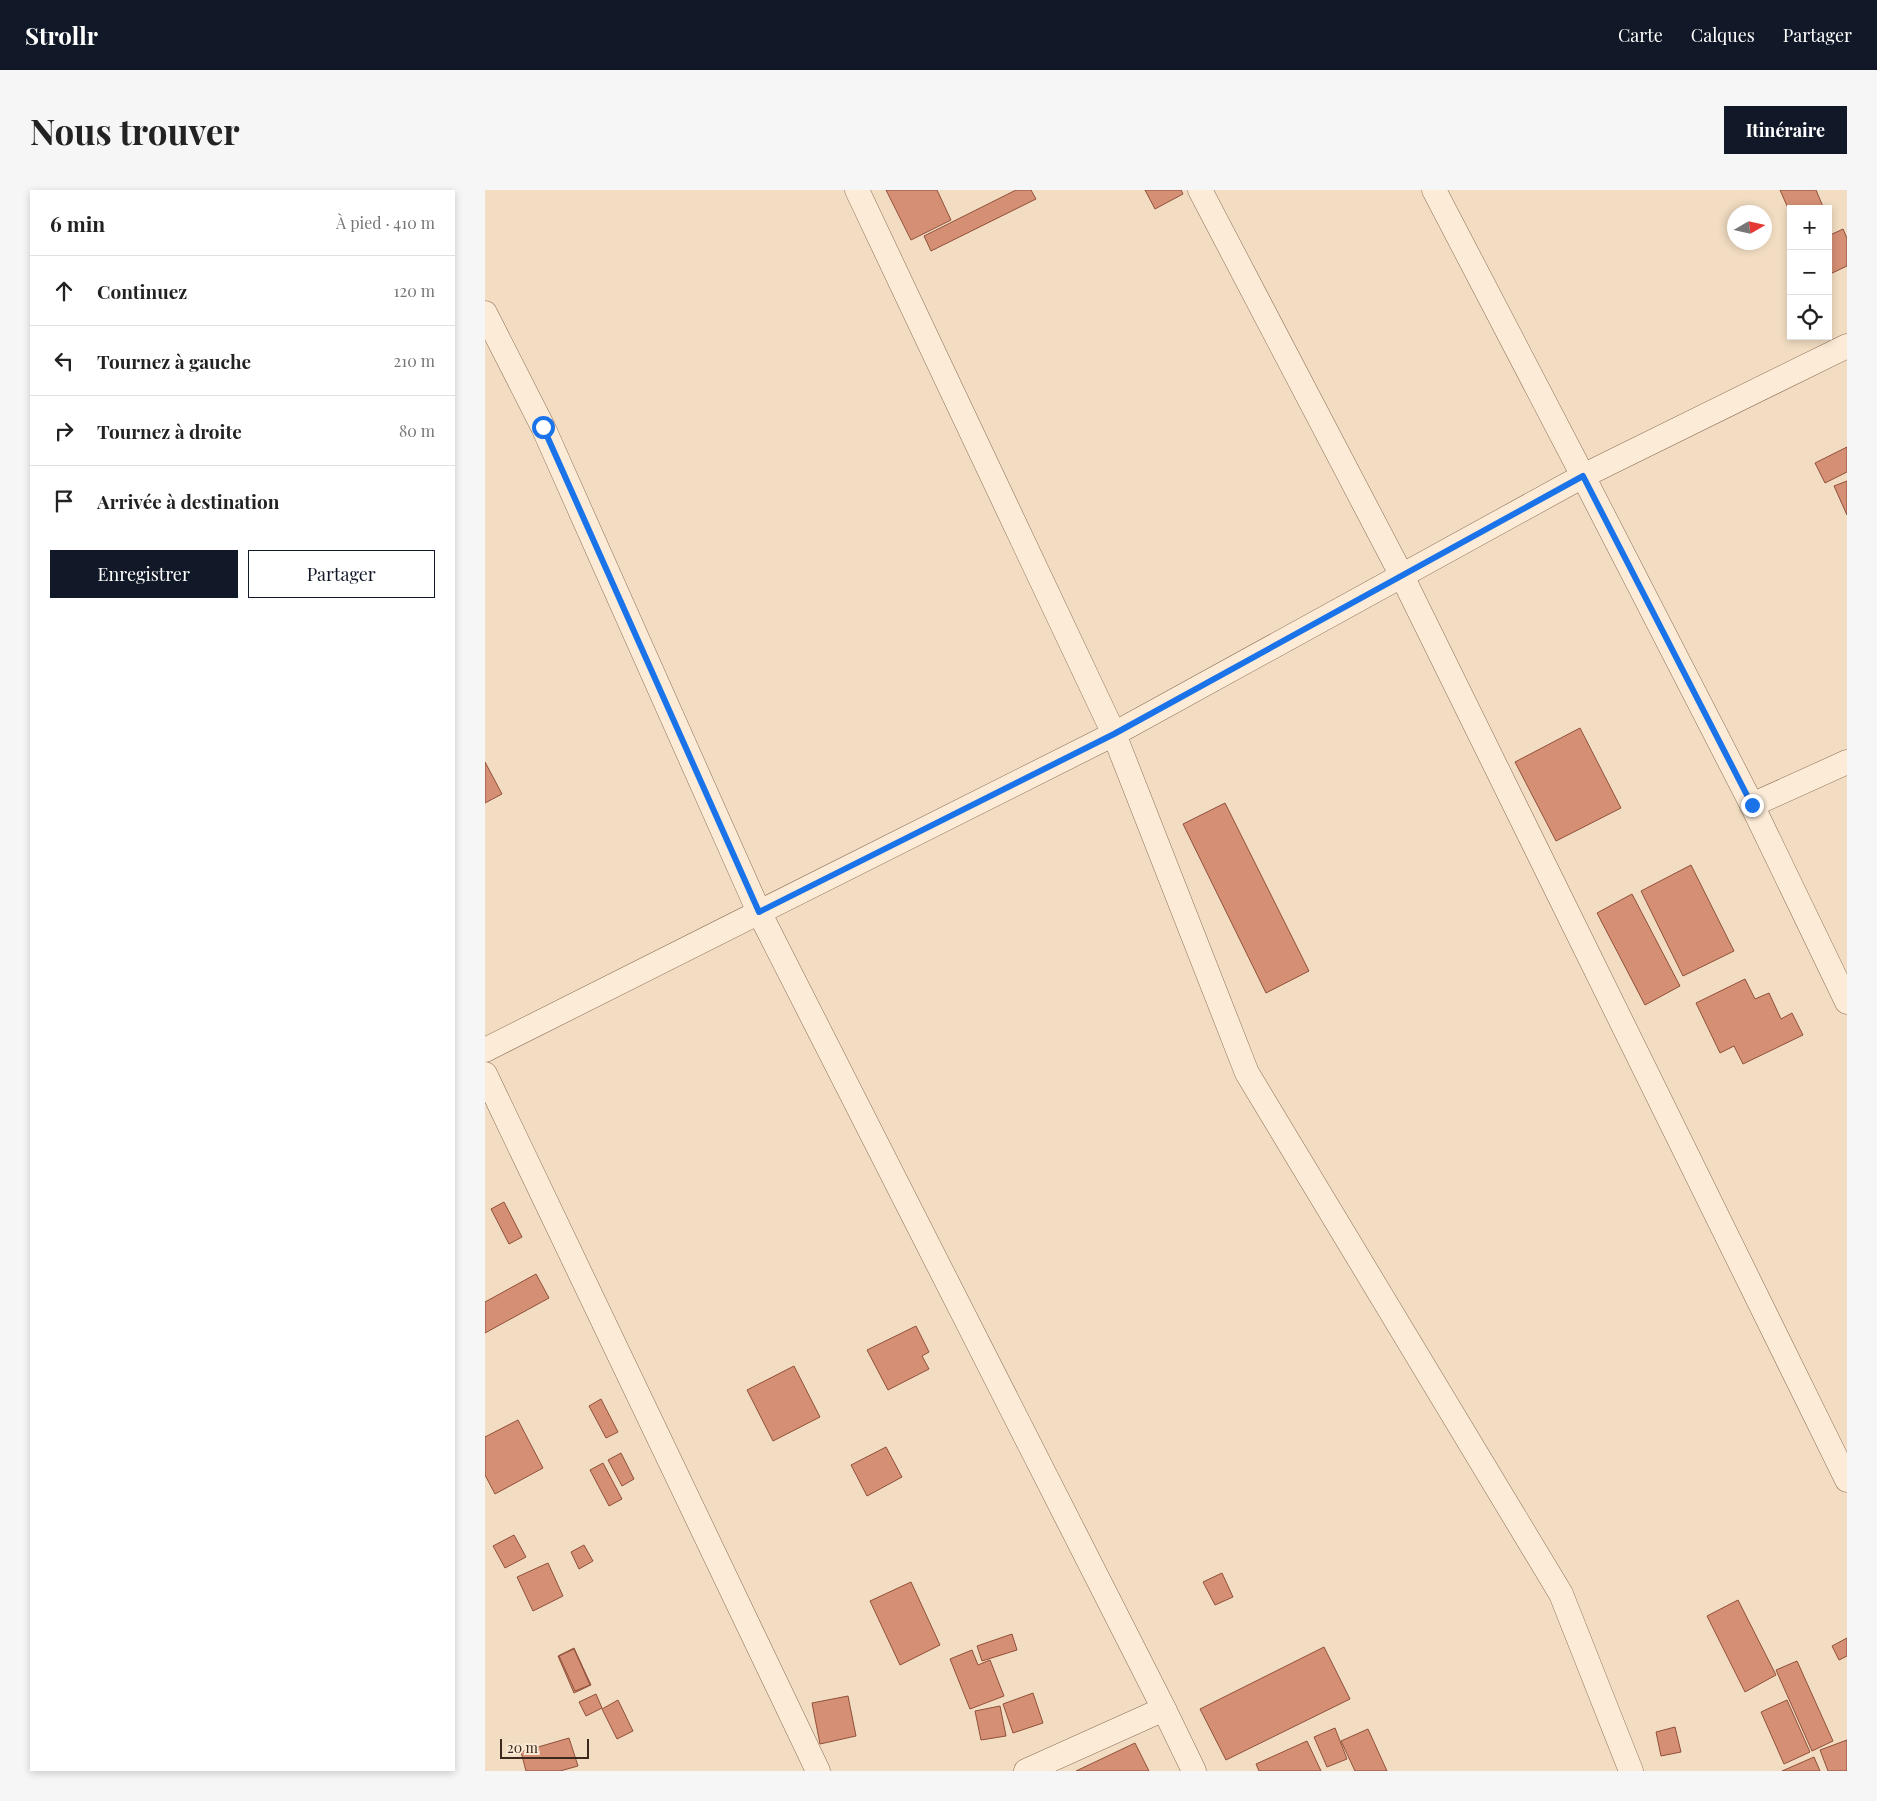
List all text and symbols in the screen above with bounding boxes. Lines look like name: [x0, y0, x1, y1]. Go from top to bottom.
text: Strollr: [25, 19, 98, 51]
text: Carte: [1618, 23, 1663, 47]
text: Calques: [1691, 23, 1755, 47]
text: Partager: [1783, 23, 1852, 47]
button: Itinéraire: [1724, 106, 1847, 154]
text: Nous trouver: [30, 107, 240, 154]
north arrow: [1727, 205, 1772, 250]
map controls: [1787, 205, 1832, 340]
button: +: [1787, 205, 1832, 250]
text: 6 min: [50, 209, 105, 237]
text: À pied · 410 m: [336, 212, 435, 233]
button: −: [1787, 250, 1832, 295]
icon: ahead: [50, 277, 78, 305]
text: Continuez: [97, 278, 187, 304]
text: 120 m: [394, 280, 435, 301]
button: locate: [1787, 295, 1832, 340]
icon: left: [50, 347, 78, 375]
text: Tournez à gauche: [97, 348, 251, 374]
text: 210 m: [394, 350, 435, 371]
route start: [532, 416, 555, 439]
icon: right: [50, 417, 78, 445]
text: Tournez à droite: [97, 418, 242, 444]
text: 80 m: [399, 420, 435, 441]
icon: arrive: [50, 487, 78, 515]
text: Arrivée à destination: [97, 488, 279, 514]
button: Enregistrer: [50, 550, 238, 598]
button: Partager: [248, 550, 435, 598]
route end: [1741, 794, 1764, 817]
scale bar: [500, 1736, 589, 1759]
text: 20 m: [507, 1738, 538, 1757]

